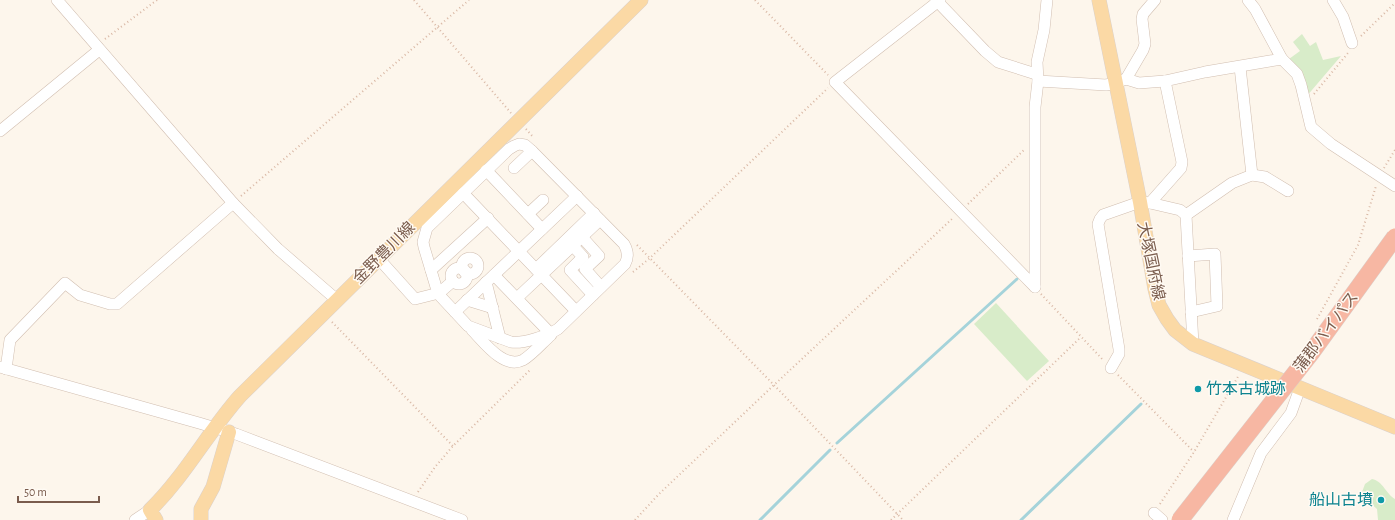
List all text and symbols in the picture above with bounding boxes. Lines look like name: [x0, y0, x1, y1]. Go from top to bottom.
street label: 金野豊川線: [349, 218, 418, 287]
street label: 大塚国府線: [1135, 220, 1168, 302]
street label: 蒲郡バイパス: [1290, 288, 1361, 375]
place label: 竹本古城跡: [1206, 380, 1286, 397]
marker: 竹本古城跡: [1193, 384, 1203, 394]
scale bar: [18, 478, 99, 504]
text: 50 m: [24, 486, 47, 498]
place label: 船山古墳: [1309, 491, 1373, 508]
marker: 船山古墳: [1376, 495, 1386, 505]

